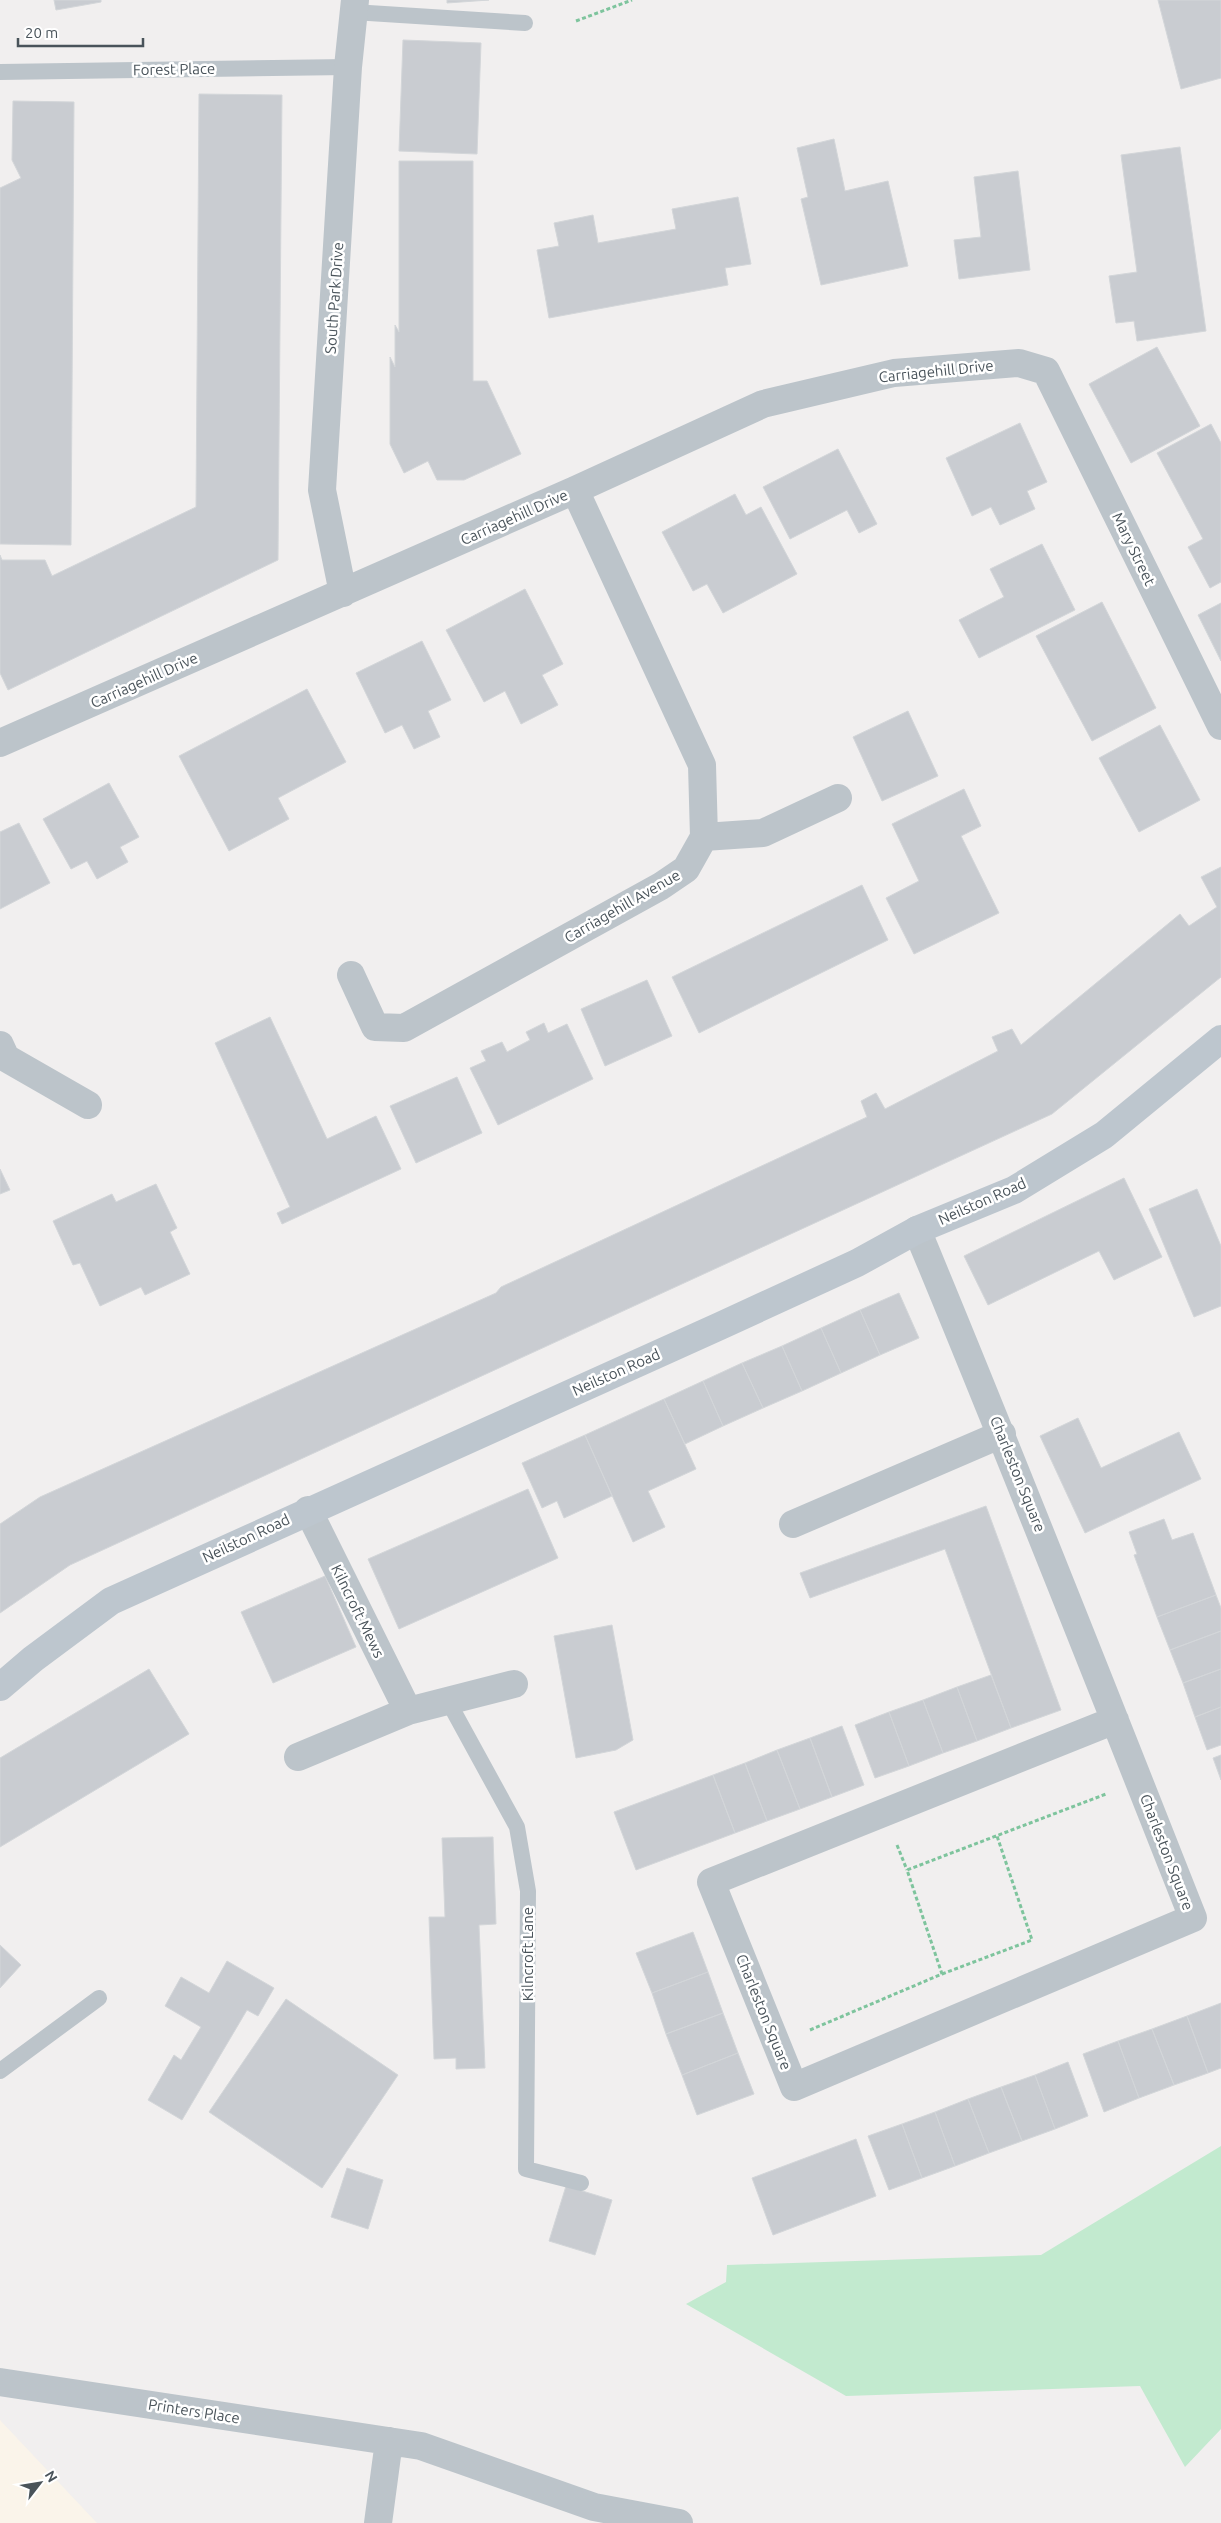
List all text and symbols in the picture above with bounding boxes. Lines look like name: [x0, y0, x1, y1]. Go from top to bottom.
scale bar: [18, 15, 142, 47]
text: 20 m: [25, 24, 58, 41]
street label: Forest Place: [133, 60, 215, 78]
street label: South Park Drive: [322, 242, 346, 354]
street label: Carriagehill Drive: [878, 357, 994, 385]
street label: Carriagehill Drive: [458, 486, 570, 548]
street label: Mary Street: [1109, 510, 1159, 588]
street label: Carriagehill Drive: [88, 649, 200, 711]
street label: Carriagehill Avenue: [561, 866, 683, 946]
street label: Neilston Road: [935, 1174, 1029, 1228]
street label: Neilston Road: [569, 1345, 663, 1399]
street label: Charleston Square: [987, 1414, 1049, 1534]
street label: Neilston Road: [200, 1510, 292, 1566]
street label: Kilncroft Mews: [328, 1562, 388, 1660]
street label: Charleston Square: [1137, 1791, 1197, 1913]
street label: Kilncroft Lane: [519, 1907, 536, 2001]
street label: Charleston Square: [733, 1952, 795, 2072]
street label: Printers Place: [147, 2395, 241, 2427]
north arrow: [15, 2458, 65, 2508]
text: N: [42, 2468, 61, 2485]

